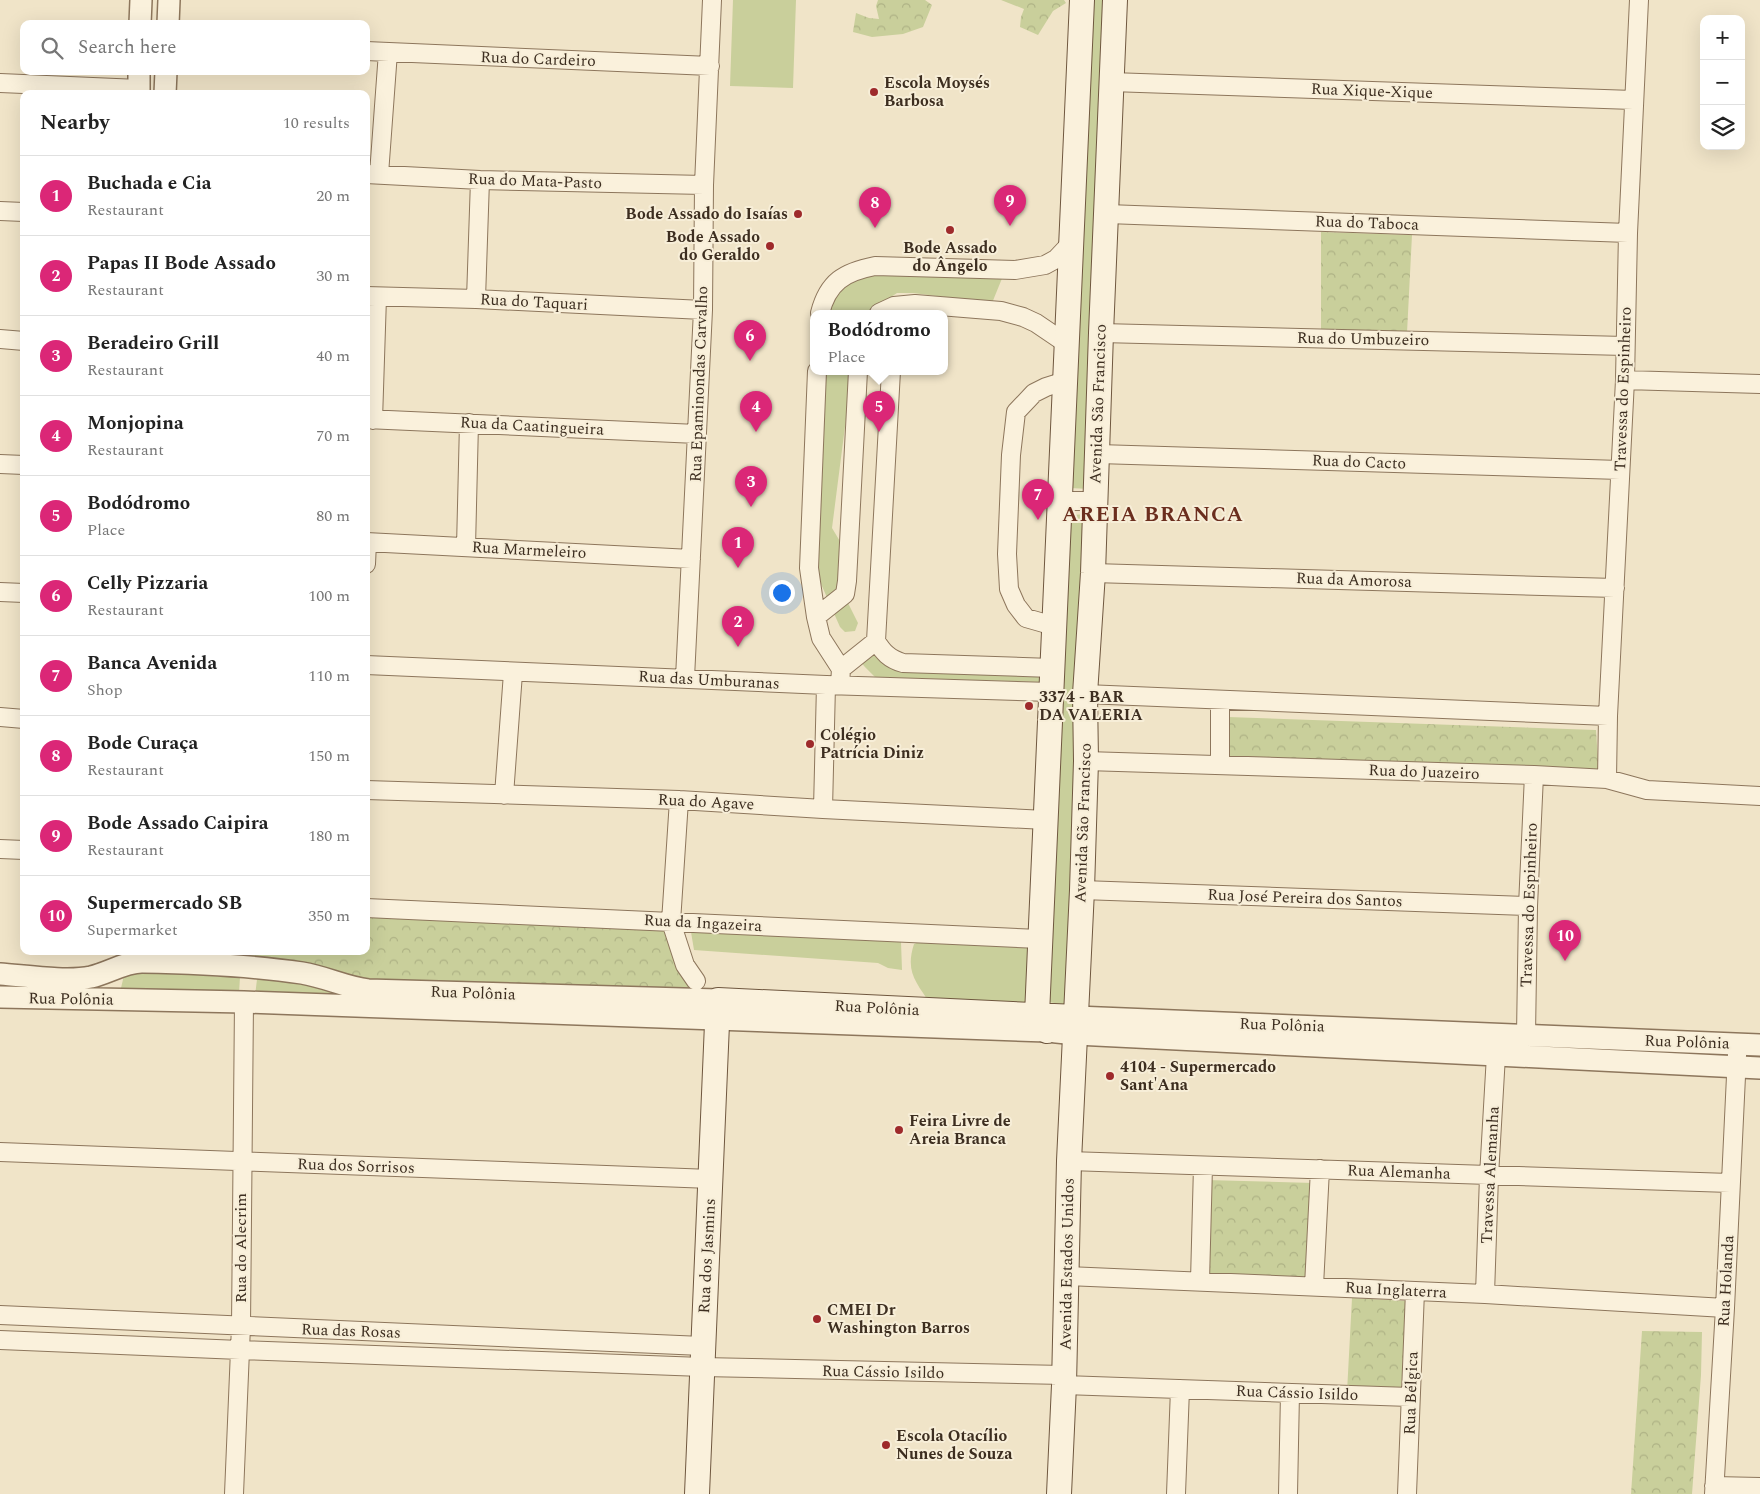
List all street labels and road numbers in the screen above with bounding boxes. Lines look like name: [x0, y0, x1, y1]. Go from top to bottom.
street label: Rua do Cardeiro: [480, 45, 596, 73]
street label: Rua Xique-Xique: [1311, 77, 1433, 105]
street label: Rua do Mata-Pasto: [468, 167, 602, 195]
street label: Rua do Taboca: [1315, 209, 1420, 237]
street label: Rua Epaminondas Carvalho: [684, 285, 714, 483]
street label: Rua do Taquari: [479, 287, 589, 317]
street label: Travessa do Espinheiro: [1608, 306, 1638, 472]
street label: Avenida São Francisco: [1083, 324, 1113, 484]
street label: Rua do Umbuzeiro: [1297, 326, 1429, 352]
street label: Rua da Caatingueira: [459, 410, 605, 442]
street label: Rua do Cacto: [1311, 448, 1407, 476]
street label: Rua Marmeleiro: [471, 535, 587, 565]
street label: Rua da Amorosa: [1295, 566, 1413, 594]
street label: Rua das Umburanas: [638, 664, 780, 696]
street label: Avenida São Francisco: [1068, 743, 1098, 903]
street label: Rua do Juazeiro: [1368, 758, 1480, 786]
street label: Rua do Agave: [657, 787, 755, 817]
street label: Travessa do Espinheiro: [1514, 822, 1544, 988]
street label: Rua José Pereira dos Santos: [1207, 883, 1403, 913]
street label: Rua da Ingazeira: [643, 908, 763, 938]
street label: Rua Polônia: [430, 980, 516, 1006]
street label: Rua Polônia: [28, 986, 114, 1012]
street label: Rua Polônia: [834, 994, 920, 1022]
street label: Rua Polônia: [1239, 1012, 1325, 1038]
street label: Rua Polônia: [1644, 1029, 1730, 1055]
street label: Travessa Alemanha: [1474, 1105, 1506, 1244]
street label: Rua dos Sorrisos: [297, 1152, 415, 1180]
street label: Rua Alemanha: [1347, 1158, 1451, 1186]
street label: Avenida Estados Unidos: [1053, 1178, 1081, 1350]
street label: Rua do Alecrim: [229, 1193, 253, 1303]
street label: Rua dos Jasmins: [692, 1198, 722, 1314]
street label: Rua Holanda: [1712, 1234, 1740, 1327]
street label: Rua Inglaterra: [1344, 1275, 1448, 1305]
street label: Rua das Rosas: [301, 1317, 401, 1345]
street label: Rua Bélgica: [1398, 1351, 1424, 1435]
street label: Rua Cássio Isildo: [822, 1359, 944, 1385]
street label: Rua Cássio Isildo: [1235, 1379, 1359, 1407]

